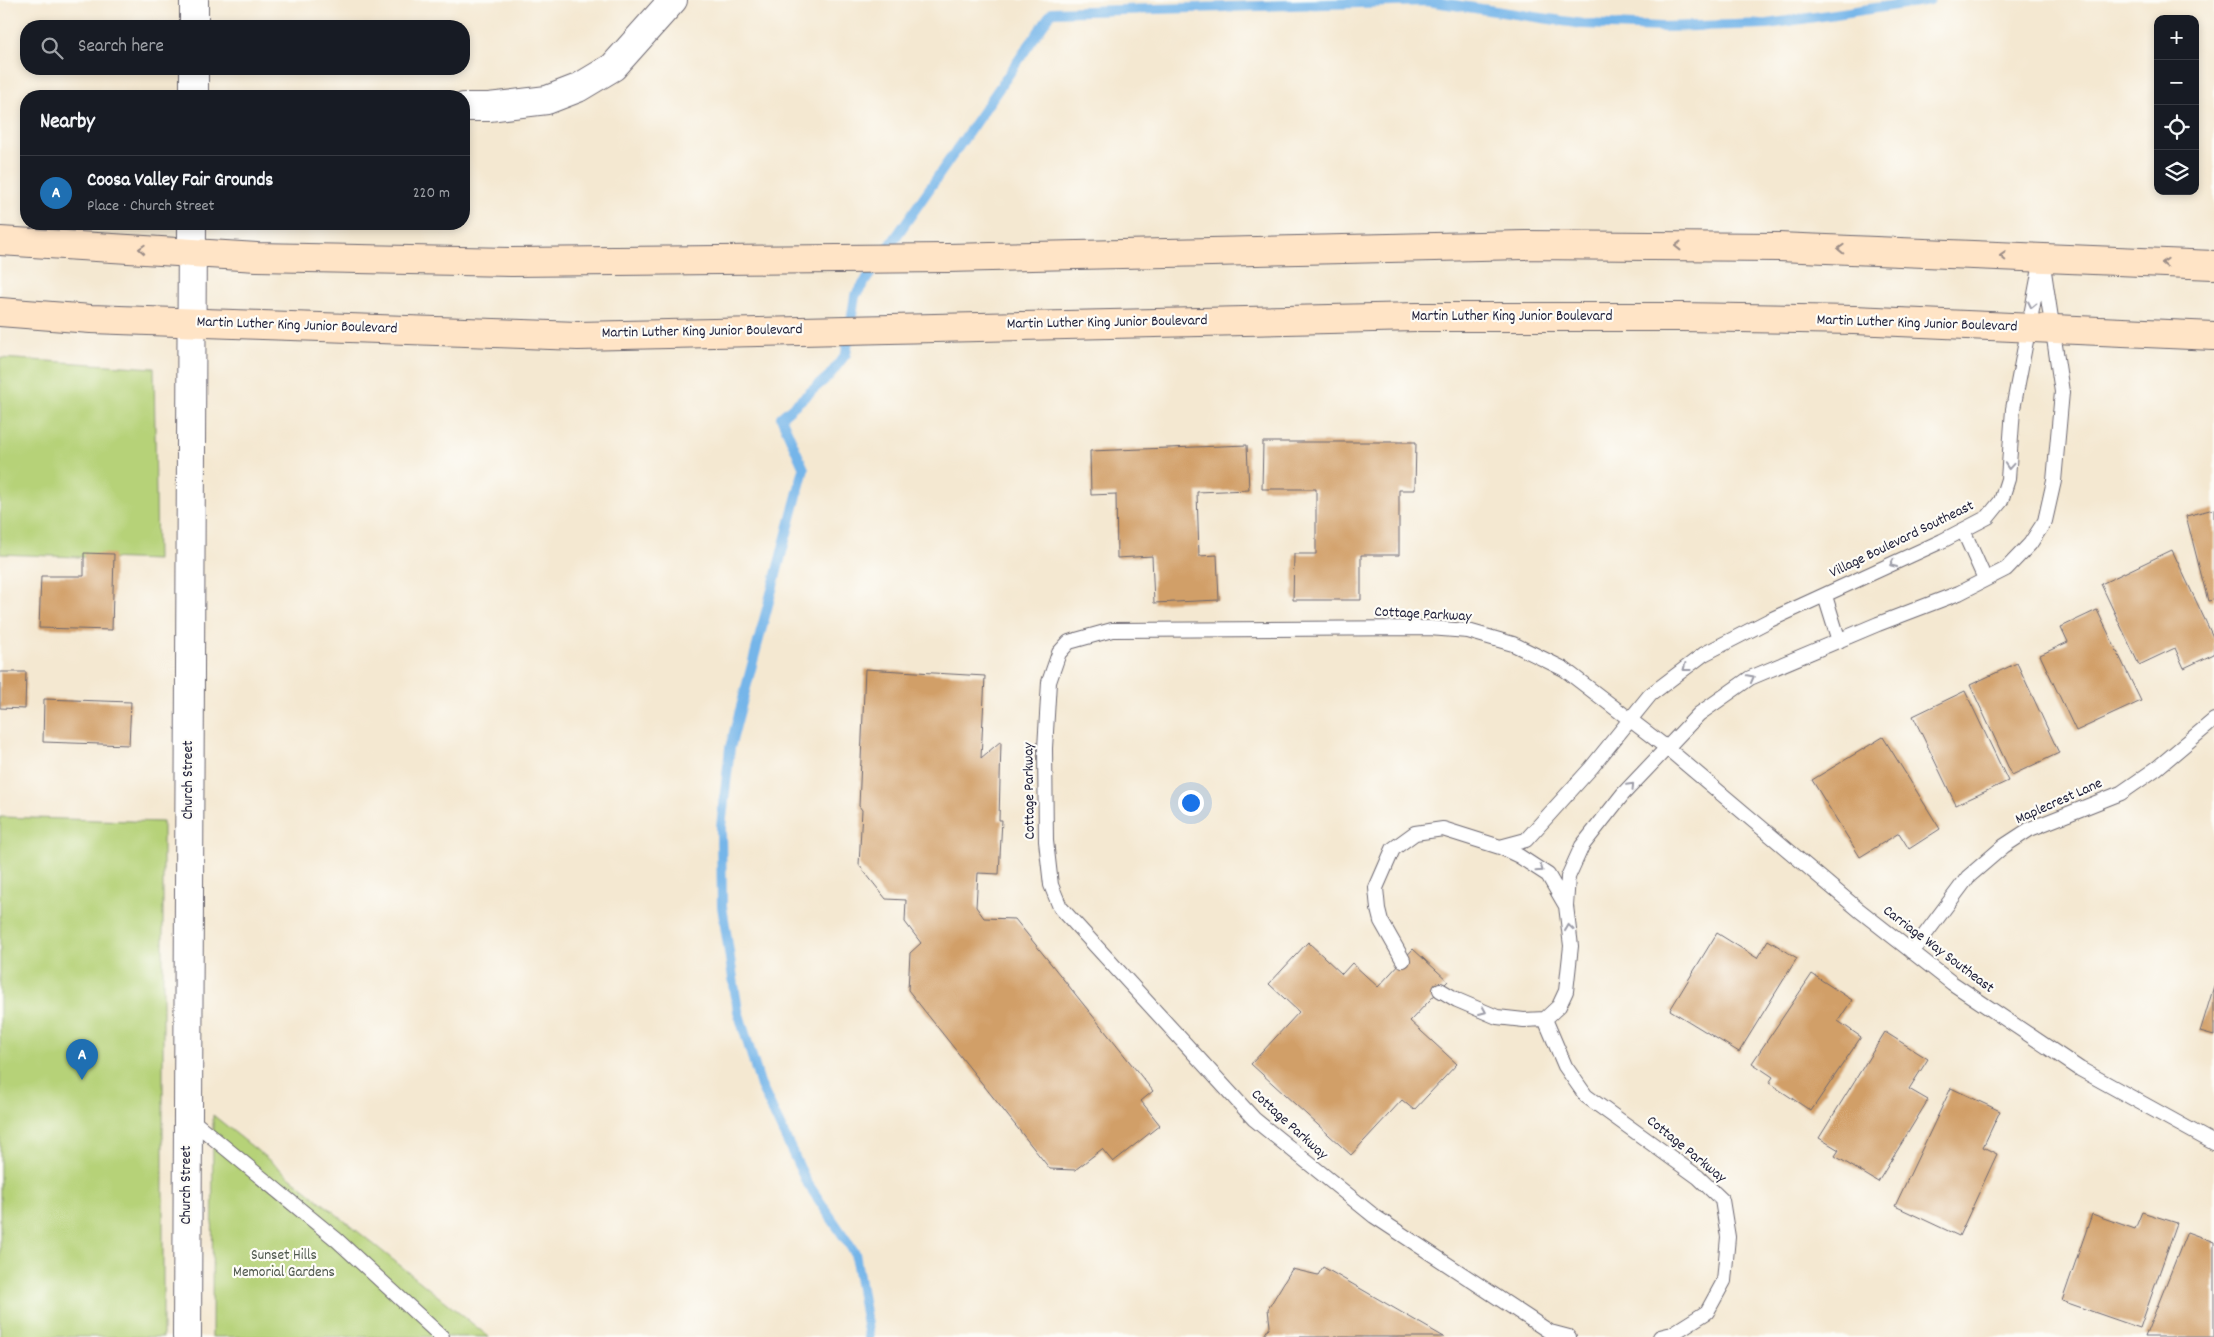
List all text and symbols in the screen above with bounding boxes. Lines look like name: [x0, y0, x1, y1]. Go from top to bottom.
map controls: [2154, 15, 2199, 195]
button: +: [2154, 15, 2199, 60]
search box: [20, 20, 470, 75]
icon: search: [38, 34, 66, 62]
text: Search here: [78, 34, 164, 61]
button: −: [2154, 60, 2199, 105]
button: locate: [2154, 105, 2199, 150]
text: Nearby: [40, 108, 95, 138]
button: layers: [2154, 150, 2199, 195]
text: Coosa Valley Fair Grounds: [87, 168, 273, 195]
text: A: [52, 182, 60, 205]
text: 220 m: [413, 182, 450, 205]
text: Place · Church Street: [87, 195, 214, 218]
one-way arrow: [1674, 241, 1682, 251]
one-way arrow: [138, 244, 146, 255]
one-way arrow: [1836, 244, 1844, 255]
one-way arrow: [1999, 251, 2006, 261]
one-way arrow: [2161, 258, 2169, 268]
one-way arrow: [2028, 301, 2038, 310]
street label: Martin Luther King Junior Boulevard: [1412, 306, 1612, 328]
street label: Martin Luther King Junior Boulevard: [1006, 310, 1208, 336]
street label: Martin Luther King Junior Boulevard: [1816, 310, 2018, 338]
street label: Martin Luther King Junior Boulevard: [196, 312, 398, 340]
street label: Martin Luther King Junior Boulevard: [601, 319, 803, 345]
one-way arrow: [2004, 462, 2015, 470]
street label: Village Boulevard Southeast: [1826, 495, 1978, 585]
one-way arrow: [1889, 557, 1898, 568]
street label: Cottage Parkway: [1374, 601, 1473, 629]
one-way arrow: [1683, 662, 1692, 670]
one-way arrow: [1746, 675, 1755, 685]
street label: Church Street: [178, 740, 200, 820]
street label: Cottage Parkway: [1018, 741, 1042, 840]
street label: Maplecrest Lane: [2012, 773, 2106, 831]
one-way arrow: [1625, 783, 1634, 792]
your location: [1178, 790, 1204, 816]
one-way arrow: [1534, 863, 1543, 872]
street label: Carriage Way Southeast: [1878, 901, 1999, 1000]
one-way arrow: [1564, 924, 1575, 932]
one-way arrow: [1478, 1004, 1487, 1015]
pin: A: [66, 1039, 98, 1080]
street label: Cottage Parkway: [1246, 1084, 1333, 1166]
street label: Cottage Parkway: [1641, 1111, 1731, 1190]
street label: Church Street: [176, 1145, 198, 1225]
park label: Sunset Hills Memorial Gardens: [233, 1245, 335, 1284]

